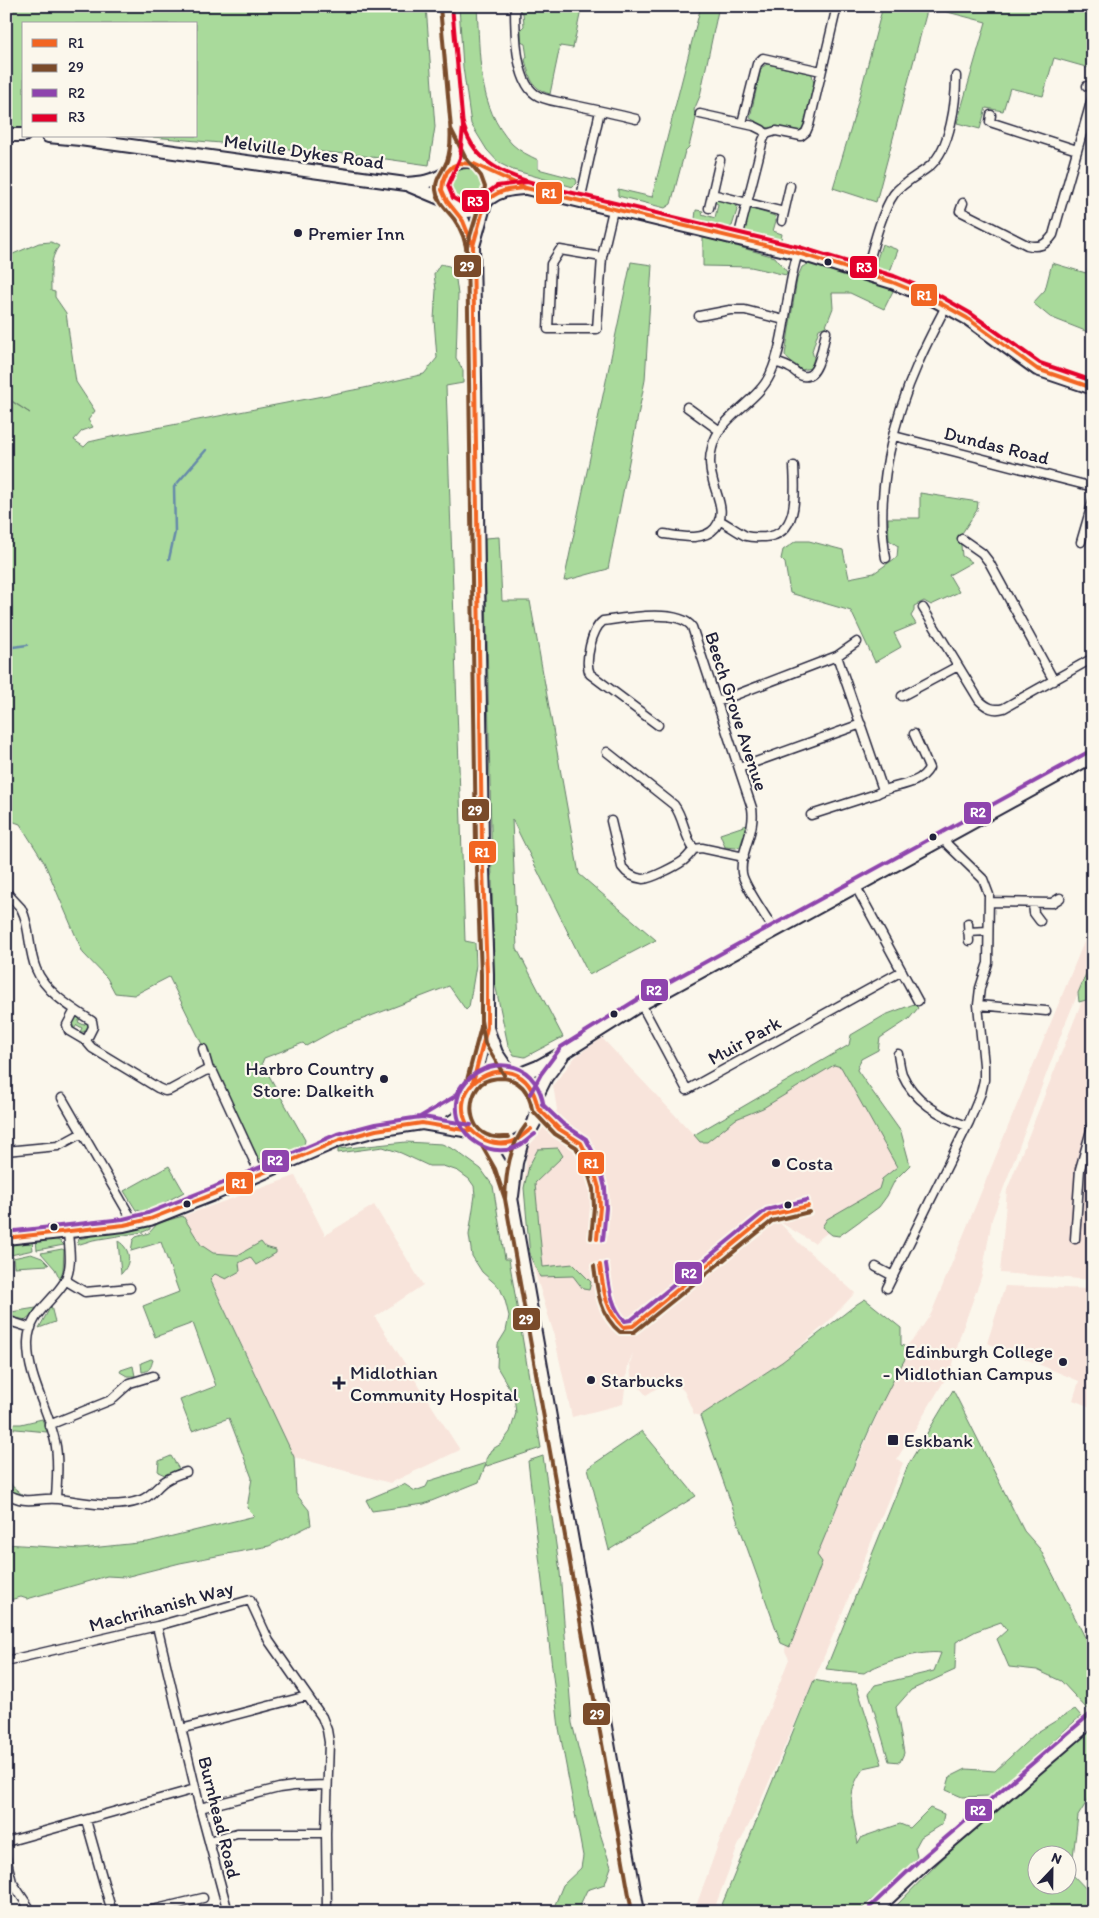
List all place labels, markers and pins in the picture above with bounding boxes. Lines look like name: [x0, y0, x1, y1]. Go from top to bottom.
place label: Premier Inn: [308, 222, 405, 245]
marker: Premier Inn: [292, 227, 304, 239]
unlabelled marker: [823, 257, 833, 267]
unlabelled marker: [928, 832, 938, 842]
unlabelled marker: [609, 1009, 619, 1019]
place label: Harbro Country Store: Dalkeith: [245, 1057, 374, 1102]
marker: Harbro Country Store: Dalkeith: [378, 1073, 390, 1085]
place label: Costa: [786, 1152, 833, 1175]
marker: Costa: [770, 1157, 782, 1169]
unlabelled marker: [182, 1199, 192, 1209]
unlabelled marker: [783, 1200, 793, 1210]
unlabelled marker: [49, 1222, 59, 1232]
place label: Edinburgh College - Midlothian Campus: [883, 1340, 1053, 1385]
marker: Edinburgh College - Midlothian Campus: [1057, 1356, 1069, 1368]
place label: Midlothian Community Hospital: [350, 1361, 519, 1406]
place label: Starbucks: [601, 1369, 683, 1392]
marker: Starbucks: [585, 1374, 597, 1386]
marker: Midlothian Community Hospital: [332, 1376, 346, 1390]
place label: Eskbank: [904, 1429, 973, 1452]
marker: Eskbank: [886, 1433, 900, 1447]

